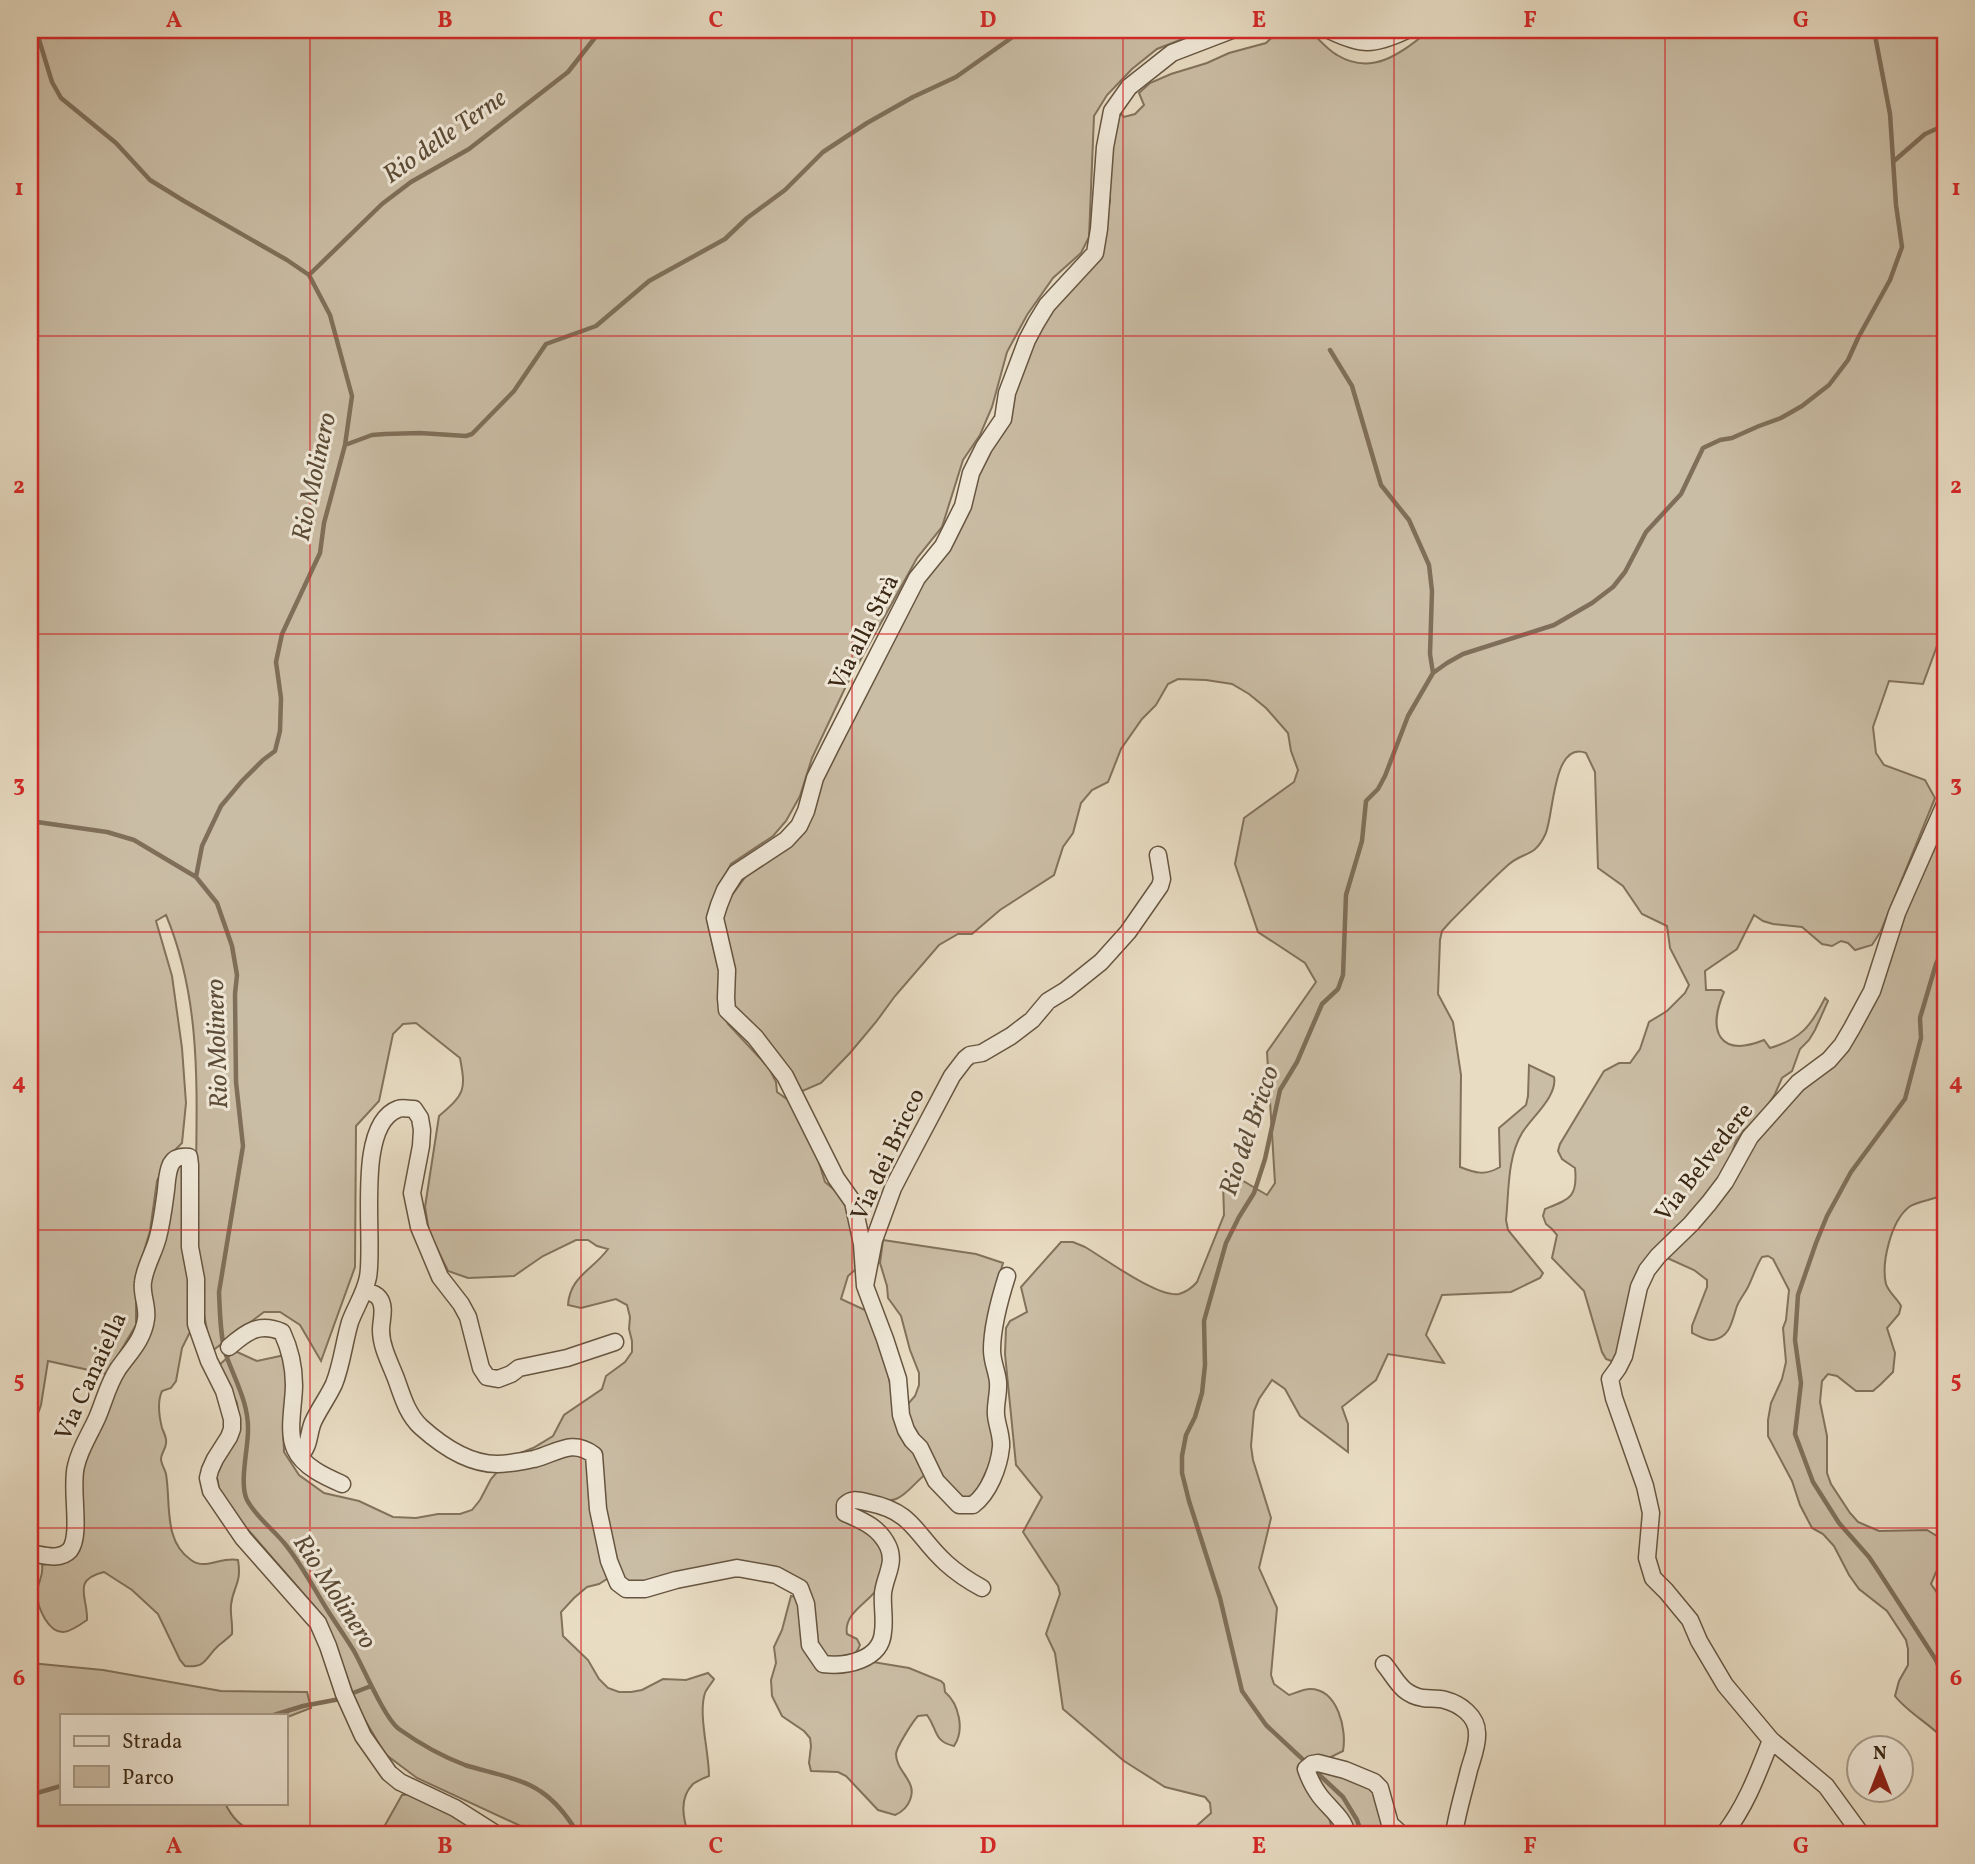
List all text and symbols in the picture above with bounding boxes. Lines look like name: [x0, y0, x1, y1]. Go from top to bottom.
text: A: [166, 5, 182, 37]
text: B: [437, 5, 453, 37]
text: C: [709, 5, 723, 37]
text: D: [980, 5, 997, 37]
text: E: [1252, 5, 1266, 37]
text: F: [1523, 5, 1537, 37]
text: G: [1793, 5, 1809, 37]
water label: Rio delle Terne: [376, 81, 515, 193]
text: 1: [14, 173, 24, 205]
text: 1: [1951, 173, 1961, 205]
water label: Rio Molinero: [284, 409, 346, 544]
text: 2: [13, 471, 25, 503]
text: 2: [1950, 471, 1962, 503]
street label: Via alla Strà: [821, 569, 909, 697]
text: 3: [13, 769, 25, 801]
text: 3: [1950, 769, 1962, 801]
water label: Rio Molinero: [198, 978, 238, 1110]
water label: Rio del Bricco: [1211, 1061, 1289, 1201]
text: 4: [12, 1067, 26, 1099]
text: 4: [1949, 1067, 1963, 1099]
street label: Via dei Bricco: [843, 1083, 935, 1227]
street label: Via Belvedere: [1648, 1096, 1762, 1230]
street label: Via Canaiella: [47, 1307, 137, 1447]
text: 5: [13, 1365, 25, 1397]
text: 5: [1950, 1365, 1962, 1397]
water label: Rio Molinero: [283, 1528, 385, 1657]
text: 6: [13, 1663, 25, 1695]
text: 6: [1950, 1663, 1962, 1695]
legend: [60, 1714, 287, 1804]
text: Strada: [122, 1728, 183, 1757]
north arrow: [1846, 1734, 1916, 1804]
text: N: [1873, 1741, 1887, 1767]
text: Parco: [122, 1764, 174, 1793]
text: A: [166, 1831, 182, 1863]
text: B: [437, 1831, 453, 1863]
text: C: [709, 1831, 723, 1863]
text: D: [980, 1831, 997, 1863]
text: E: [1252, 1831, 1266, 1863]
text: F: [1523, 1831, 1537, 1863]
text: G: [1793, 1831, 1809, 1863]

